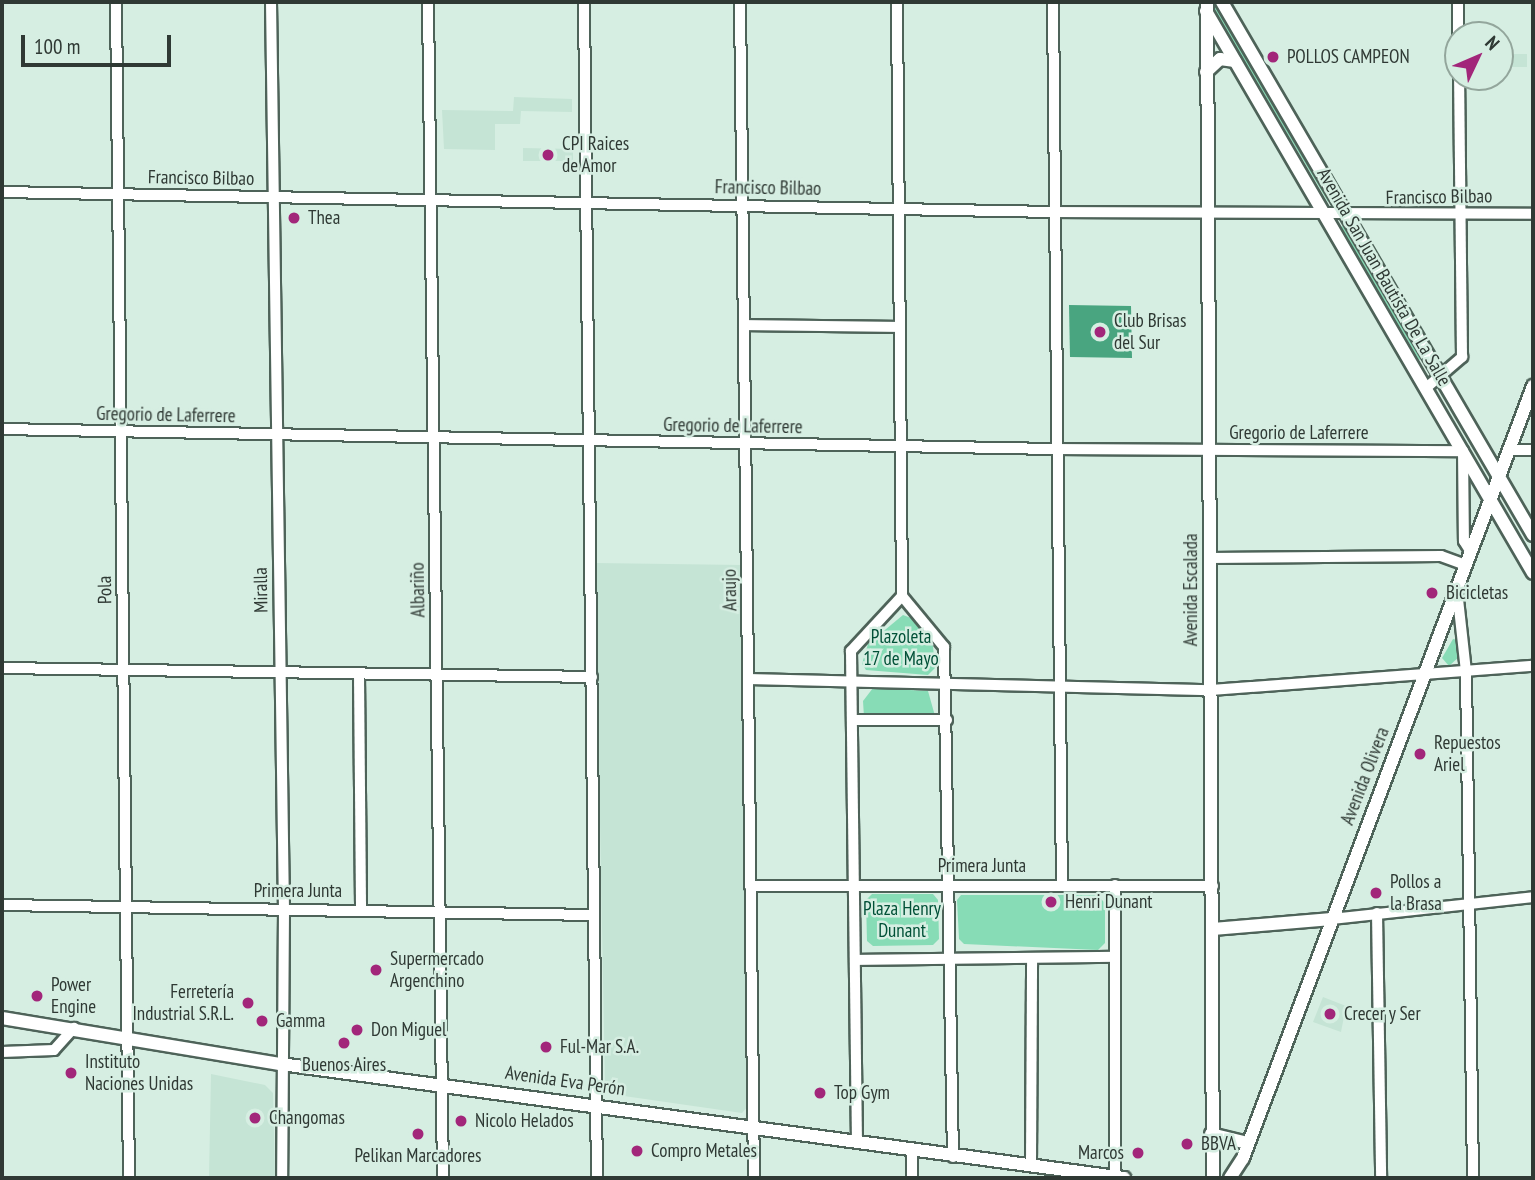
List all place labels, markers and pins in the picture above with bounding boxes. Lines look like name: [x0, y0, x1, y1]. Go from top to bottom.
place label: POLLOS CAMPEON: [1287, 46, 1410, 68]
marker: POLLOS CAMPEON: [1265, 49, 1281, 65]
place label: CPI Raices de Amor: [562, 133, 629, 177]
marker: CPI Raices de Amor: [540, 147, 556, 163]
place label: Thea: [308, 207, 340, 229]
marker: Thea: [286, 210, 302, 226]
place label: Club Brisas del Sur: [1114, 310, 1186, 354]
marker: Club Brisas del Sur: [1092, 324, 1108, 340]
place label: Bicicletas: [1446, 582, 1508, 604]
marker: Bicicletas: [1424, 585, 1440, 601]
place label: Repuestos Ariel: [1434, 732, 1501, 776]
marker: Repuestos Ariel: [1412, 746, 1428, 762]
place label: Pollos a la Brasa: [1390, 871, 1442, 915]
marker: Pollos a la Brasa: [1368, 885, 1384, 901]
place label: Henri Dunant: [1065, 891, 1152, 913]
marker: Henri Dunant: [1043, 894, 1059, 910]
place label: Supermercado Argenchino: [390, 948, 484, 992]
marker: Supermercado Argenchino: [368, 962, 384, 978]
place label: Power Engine: [51, 974, 96, 1018]
place label: Ferretería Industrial S.R.L.: [132, 981, 234, 1025]
marker: Power Engine: [29, 988, 45, 1004]
marker: Ferretería Industrial S.R.L.: [240, 995, 256, 1011]
place label: Crecer y Ser: [1344, 1003, 1421, 1025]
marker: Crecer y Ser: [1322, 1006, 1338, 1022]
place label: Gamma: [276, 1010, 325, 1032]
marker: Gamma: [254, 1013, 270, 1029]
place label: Don Miguel: [371, 1019, 447, 1041]
marker: Don Miguel: [349, 1022, 365, 1038]
marker: Buenos Aires: [336, 1035, 352, 1051]
place label: Ful-Mar S.A.: [560, 1036, 639, 1058]
marker: Ful-Mar S.A.: [538, 1039, 554, 1055]
place label: Instituto Naciones Unidas: [85, 1051, 193, 1095]
place label: Buenos Aires: [302, 1054, 386, 1076]
marker: Instituto Naciones Unidas: [63, 1065, 79, 1081]
place label: Top Gym: [834, 1082, 890, 1104]
marker: Top Gym: [812, 1085, 828, 1101]
place label: Changomas: [269, 1107, 345, 1129]
marker: Changomas: [247, 1110, 263, 1126]
place label: Nicolo Helados: [475, 1110, 574, 1132]
marker: Nicolo Helados: [453, 1113, 469, 1129]
marker: Pelikan Marcadores: [410, 1126, 426, 1142]
place label: BBVA: [1201, 1133, 1236, 1155]
marker: BBVA: [1179, 1136, 1195, 1152]
place label: Compro Metales: [651, 1140, 757, 1162]
place label: Marcos: [1078, 1142, 1124, 1164]
marker: Compro Metales: [629, 1143, 645, 1159]
place label: Pelikan Marcadores: [355, 1145, 481, 1167]
marker: Marcos: [1130, 1145, 1146, 1161]

